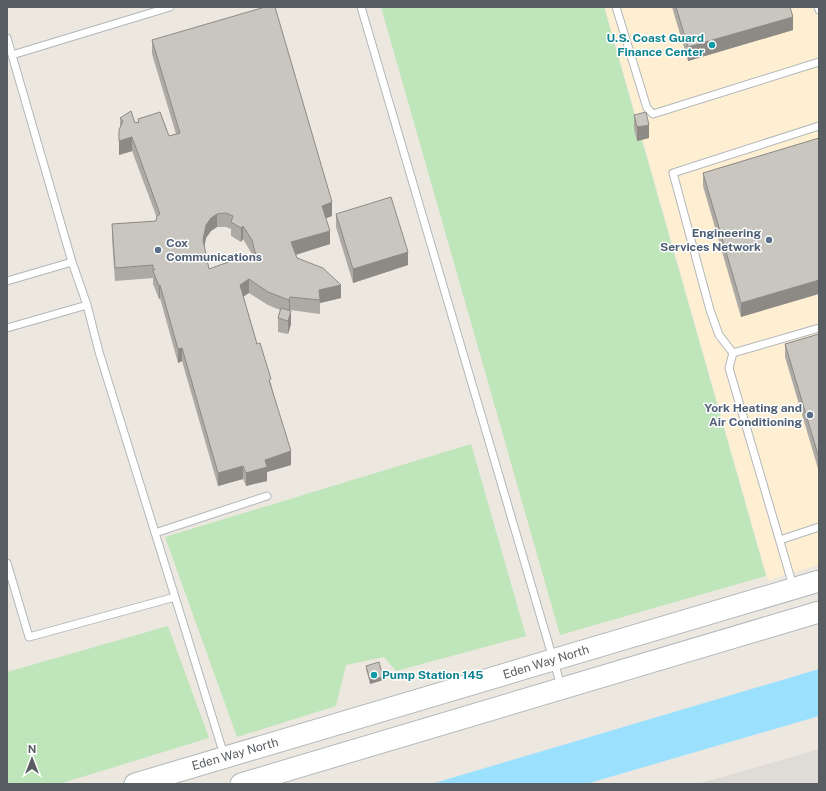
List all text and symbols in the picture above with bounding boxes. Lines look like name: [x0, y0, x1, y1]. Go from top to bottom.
place label: U.S. Coast Guard Finance Center: [607, 31, 704, 59]
marker: U.S. Coast Guard Finance Center: [707, 40, 717, 50]
place label: Engineering Services Network: [660, 226, 761, 254]
marker: Engineering Services Network: [764, 235, 774, 245]
place label: Cox Communications: [166, 236, 262, 264]
marker: Cox Communications: [153, 245, 163, 255]
place label: York Heating and Air Conditioning: [704, 401, 802, 429]
marker: York Heating and Air Conditioning: [805, 410, 815, 420]
street label: Eden Way North: [501, 642, 591, 682]
place label: Pump Station 145: [382, 668, 483, 682]
marker: Pump Station 145: [369, 670, 379, 680]
street label: Eden Way North: [190, 735, 280, 773]
north arrow: [12, 739, 52, 779]
text: N: [28, 743, 36, 755]

